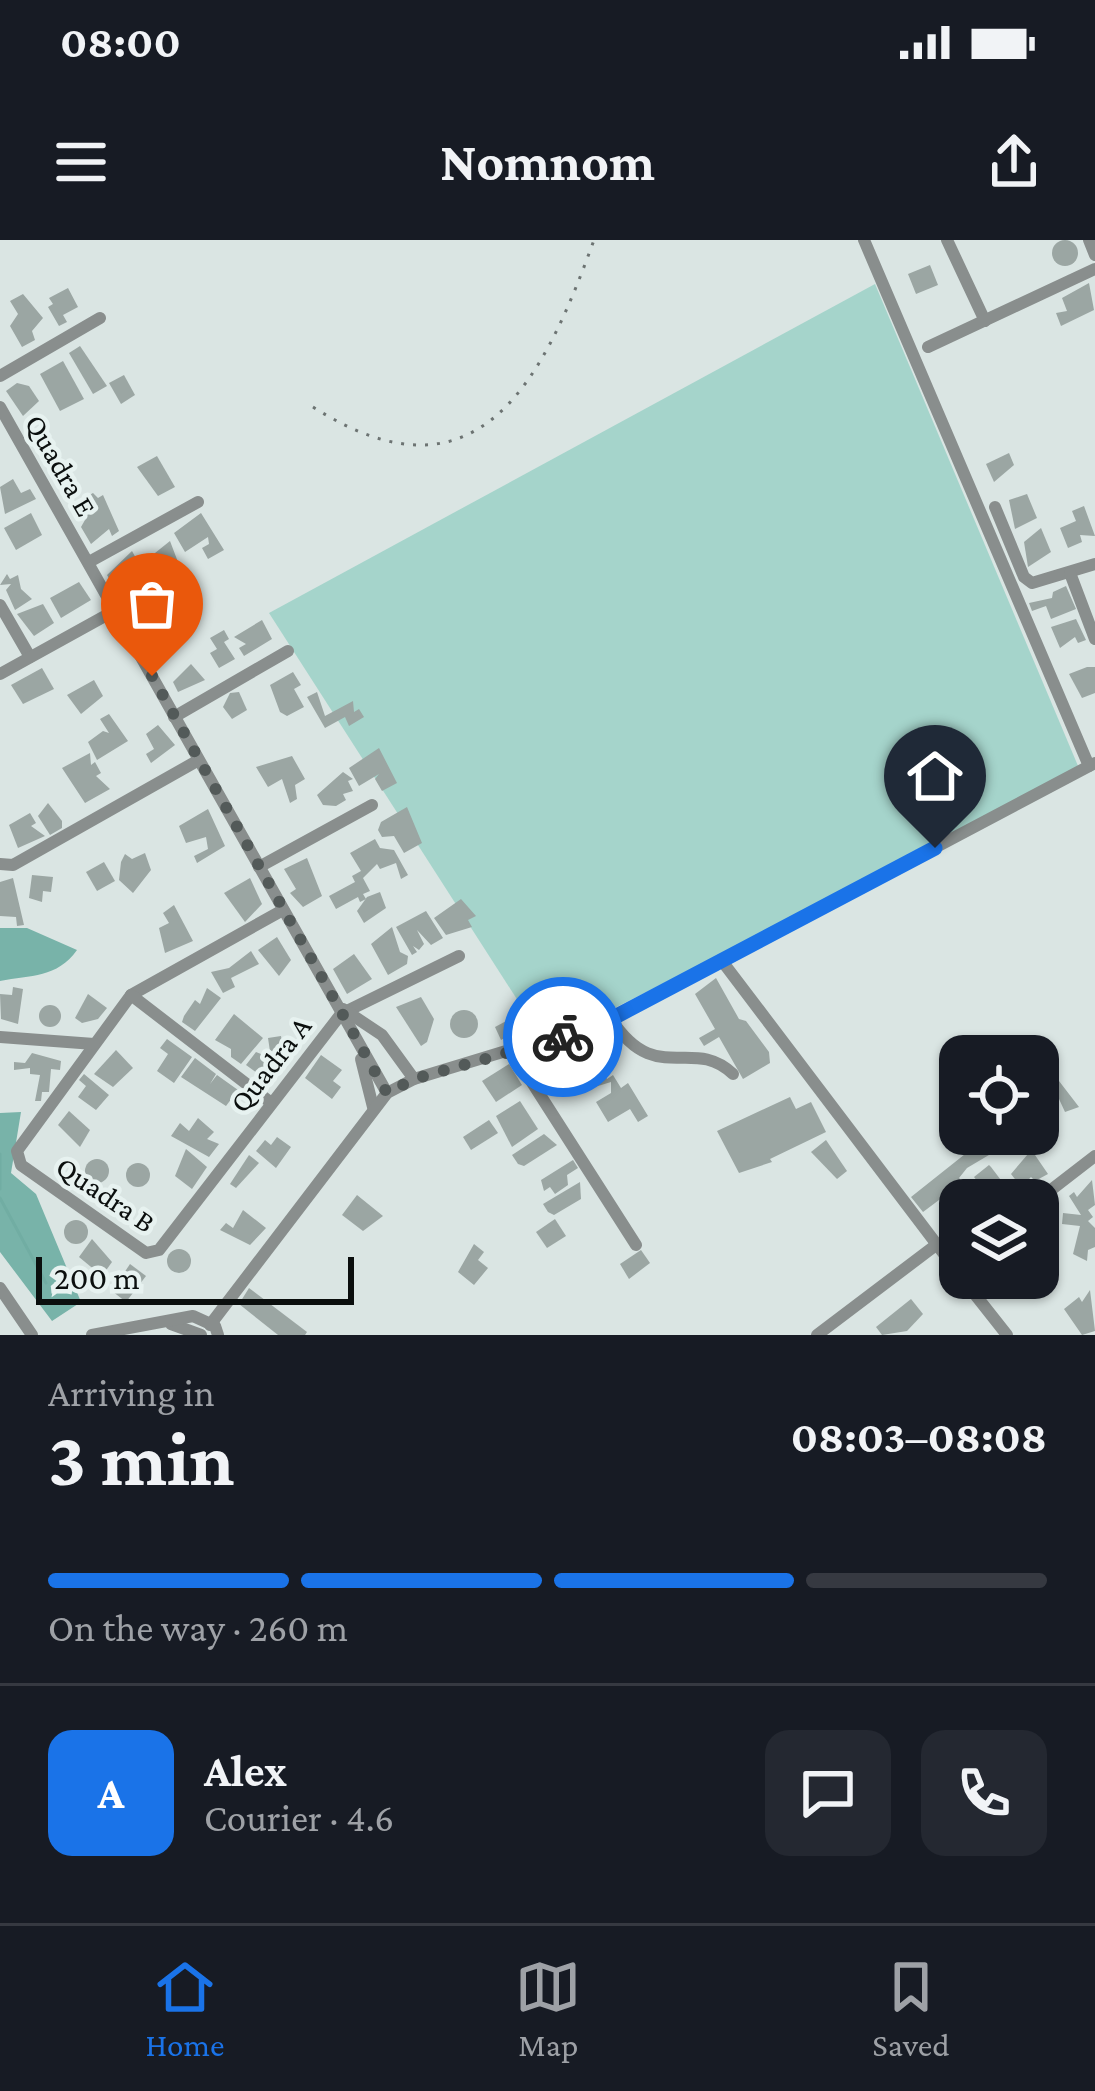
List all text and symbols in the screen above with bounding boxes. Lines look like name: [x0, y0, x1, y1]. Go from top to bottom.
text: 08:00: [60, 17, 181, 67]
icon: menu: [48, 129, 114, 195]
icon: share: [981, 129, 1047, 195]
text: Nomnom: [440, 132, 655, 192]
street label: Quadra E: [19, 408, 103, 522]
pin: [101, 553, 203, 676]
icon: bag: [119, 571, 185, 637]
pin: [884, 725, 986, 848]
icon: home: [902, 743, 968, 809]
courier: [503, 977, 623, 1097]
icon: bike: [530, 1004, 596, 1070]
street label: Quadra A: [222, 1009, 318, 1118]
map controls: [939, 1035, 1059, 1299]
button: locate: [939, 1035, 1059, 1155]
street label: Quadra B: [50, 1149, 162, 1239]
button: layers: [939, 1179, 1059, 1299]
scale bar: [36, 1251, 354, 1304]
text: 200 m: [54, 1259, 140, 1296]
text: Arriving in: [48, 1371, 215, 1414]
text: 08:03–08:08: [791, 1412, 1047, 1462]
text: 3 min: [48, 1415, 235, 1502]
text: On the way · 260 m: [48, 1606, 348, 1649]
button: chat: [765, 1730, 891, 1856]
button: phone: [921, 1730, 1047, 1856]
text: Alex: [204, 1746, 287, 1796]
text: A: [98, 1768, 124, 1818]
text: Courier · 4.6: [204, 1796, 394, 1839]
tab: Home: [145, 1954, 224, 2063]
tab: Map: [515, 1954, 581, 2063]
tab: Saved: [872, 1954, 950, 2063]

